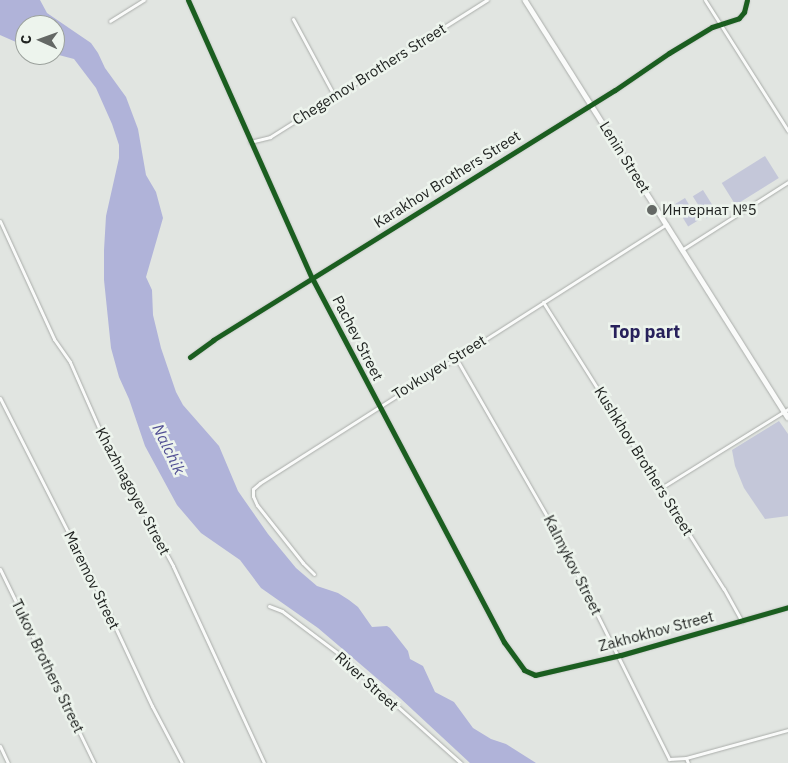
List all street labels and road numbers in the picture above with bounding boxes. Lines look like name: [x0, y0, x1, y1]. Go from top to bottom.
street label: Chegemov Brothers Street: [289, 19, 449, 129]
street label: Lenin Street: [596, 118, 654, 196]
street label: Karakhov Brothers Street: [370, 126, 524, 232]
street label: Pachev Street: [329, 292, 387, 384]
street label: Tovkuyev Street: [389, 331, 489, 403]
street label: Kushkhov Brothers Street: [591, 383, 697, 539]
street label: Khazhnagoyev Street: [92, 424, 174, 558]
street label: Kalmykov Street: [540, 512, 606, 618]
street label: Maremov Street: [60, 528, 124, 632]
street label: Tukov Brothers Street: [8, 596, 88, 736]
street label: Zakhokhov Street: [597, 607, 715, 655]
street label: River Street: [332, 648, 402, 714]

